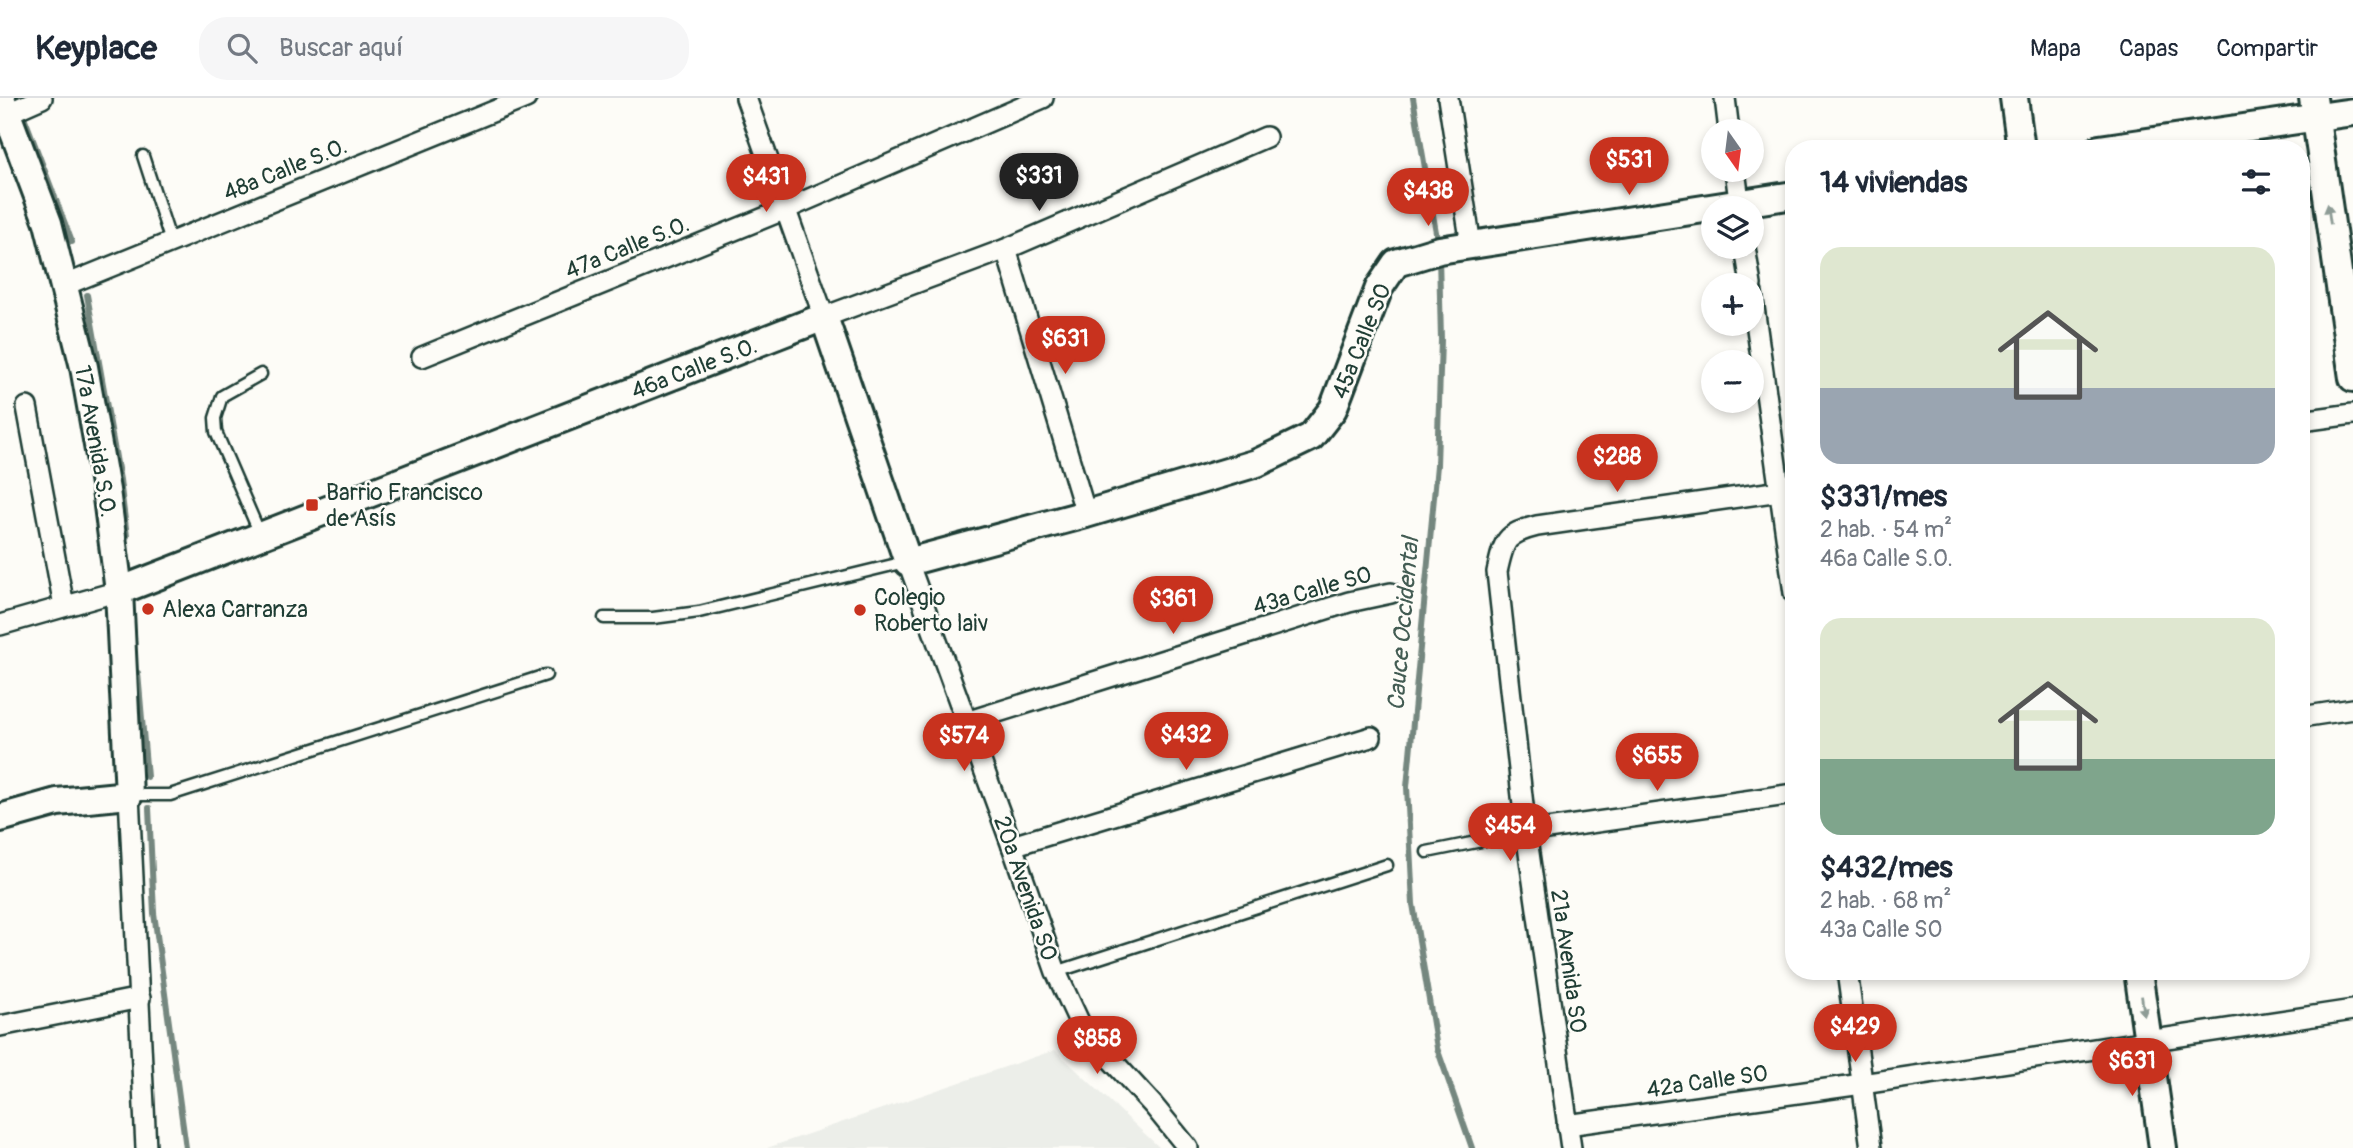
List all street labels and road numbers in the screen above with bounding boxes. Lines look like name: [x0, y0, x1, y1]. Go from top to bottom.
street label: 48a Calle S.O.: [219, 132, 351, 207]
street label: 47a Calle S.O.: [561, 209, 694, 286]
street label: 45a Calle SO: [1325, 279, 1398, 403]
street label: 46a Calle S.O.: [627, 331, 761, 406]
street label: 17a Avenida S.O.: [68, 363, 123, 519]
street label: 43a Calle SO: [1249, 560, 1375, 621]
street label: 20a Avenida SO: [987, 812, 1064, 964]
street label: 21a Avenida SO: [1544, 888, 1593, 1035]
street label: 42a Calle SO: [1645, 1059, 1770, 1104]

